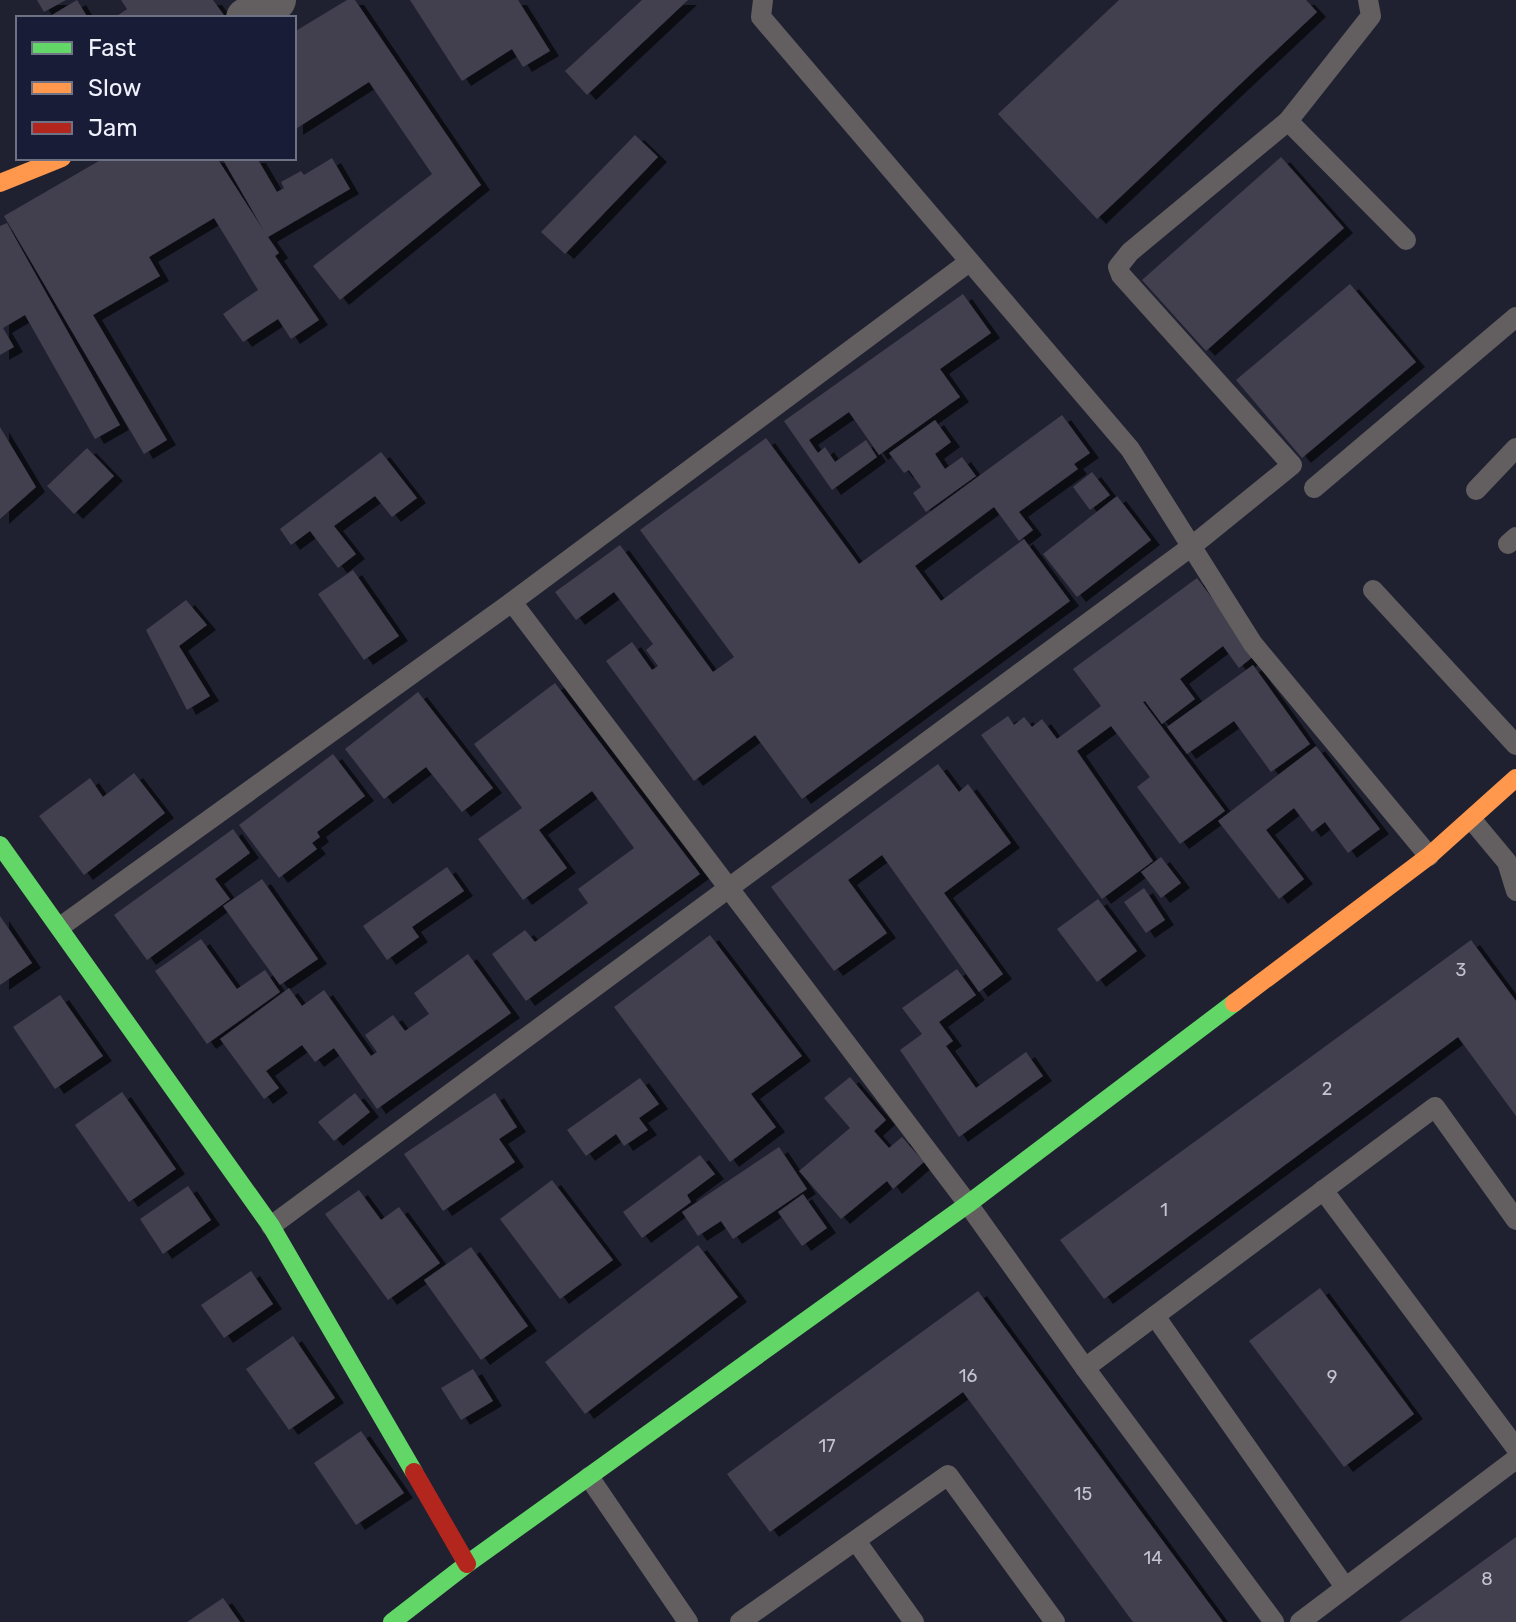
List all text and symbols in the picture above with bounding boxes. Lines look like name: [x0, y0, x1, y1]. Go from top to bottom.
legend: [16, 16, 296, 160]
text: Fast: [88, 34, 136, 62]
text: Slow: [88, 74, 141, 102]
text: Jam: [88, 114, 138, 142]
house number: 3: [1456, 959, 1466, 981]
house number: 2: [1322, 1078, 1332, 1100]
house number: 1: [1160, 1199, 1168, 1221]
house number: 16: [959, 1365, 977, 1387]
house number: 9: [1327, 1366, 1337, 1388]
house number: 17: [819, 1435, 835, 1457]
house number: 15: [1074, 1483, 1092, 1505]
house number: 14: [1144, 1547, 1162, 1569]
house number: 8: [1481, 1568, 1493, 1590]

